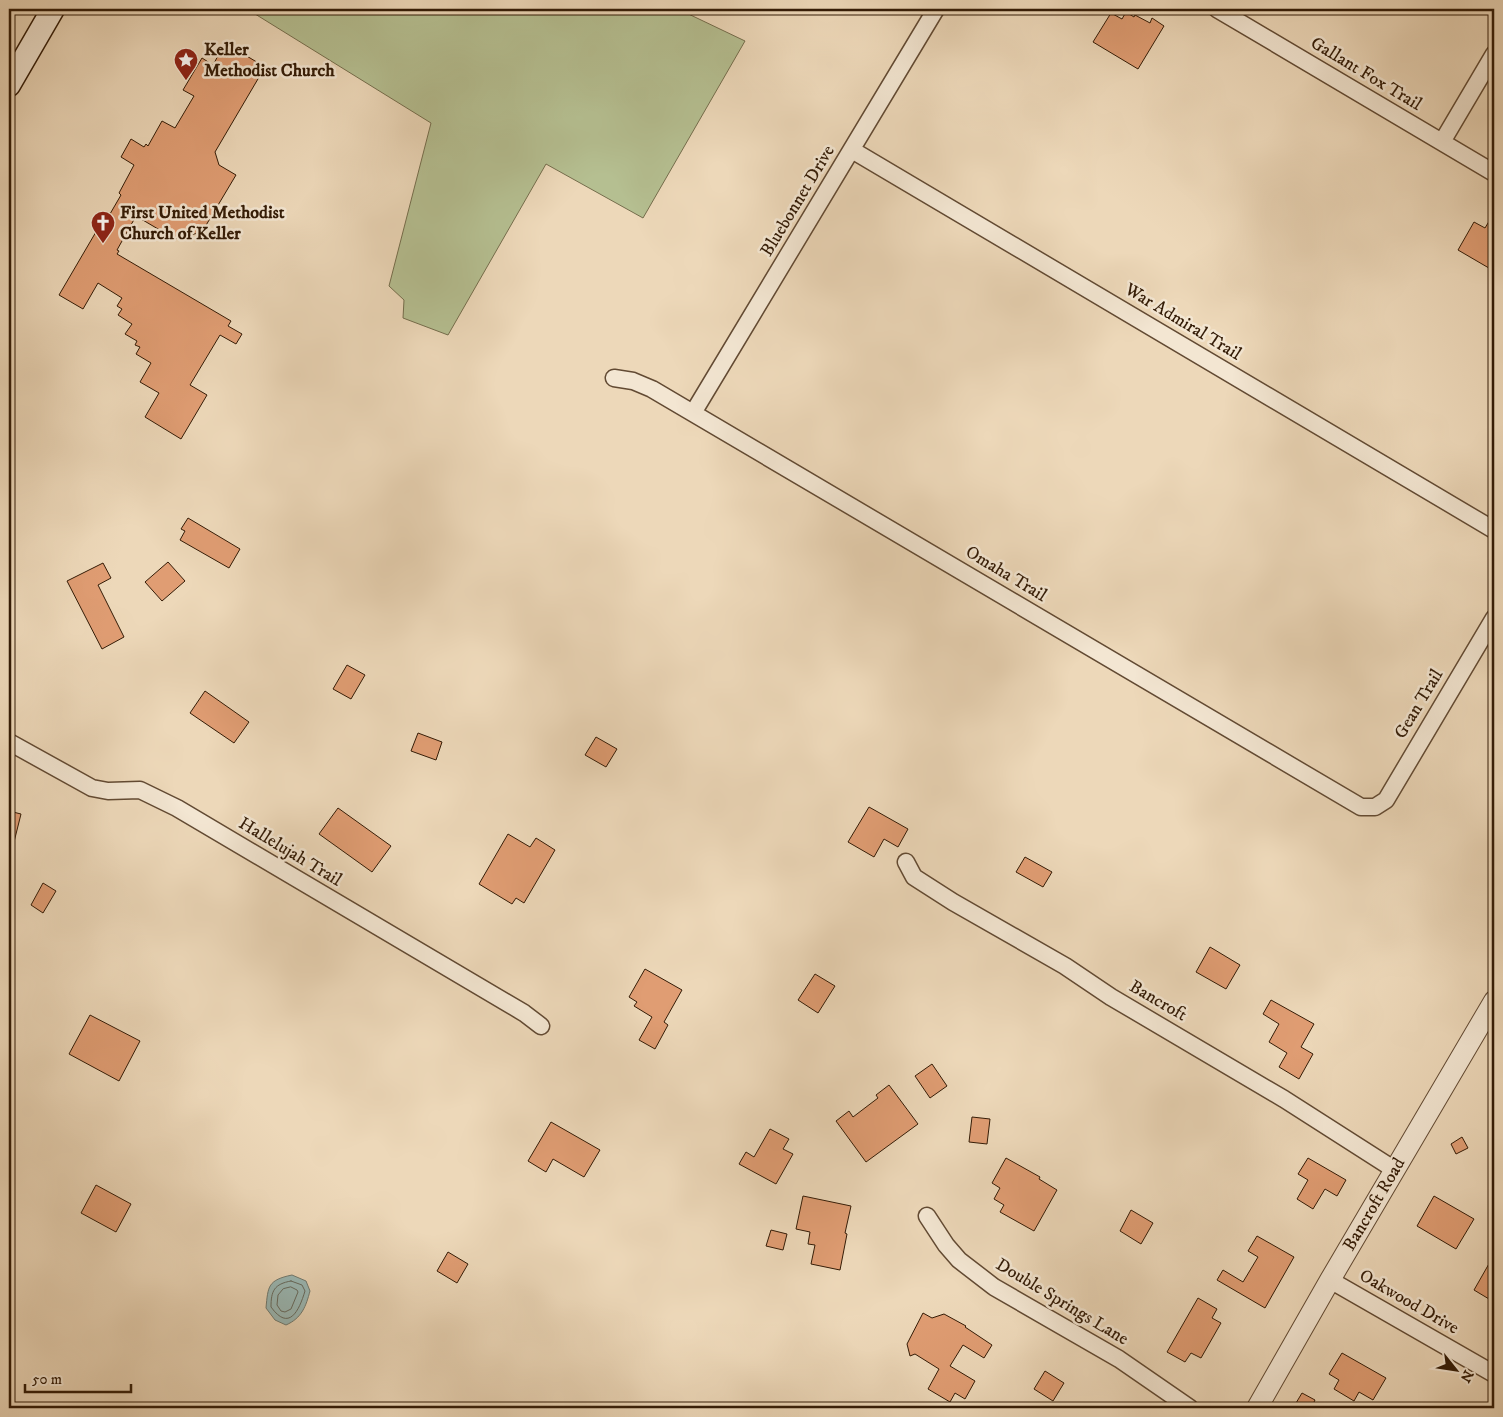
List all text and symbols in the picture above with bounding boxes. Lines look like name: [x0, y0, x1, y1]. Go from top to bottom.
street label: Gallant Fox Trail: [1306, 32, 1426, 116]
place label: Keller Methodist Church: [204, 39, 335, 82]
place icon: Keller Methodist Church: [173, 47, 199, 81]
street label: Bluebonnet Drive: [756, 141, 840, 261]
place label: First United Methodist Church of Keller: [120, 202, 285, 245]
church icon: First United Methodist Church of Keller: [90, 210, 116, 244]
street label: War Admiral Trail: [1120, 278, 1246, 366]
street label: Omaha Trail: [961, 541, 1051, 607]
street label: Gean Trail: [1390, 665, 1449, 743]
street label: Hallelujah Trail: [234, 813, 346, 892]
street label: Bancroft: [1125, 976, 1191, 1026]
street label: Bancroft Road: [1339, 1154, 1410, 1255]
street label: Double Springs Lane: [992, 1254, 1132, 1350]
street label: Oakwood Drive: [1355, 1265, 1463, 1339]
north arrow: [1430, 1344, 1480, 1394]
scale bar: [25, 1362, 131, 1394]
text: N: [1455, 1367, 1477, 1386]
text: 50 m: [32, 1370, 62, 1389]

